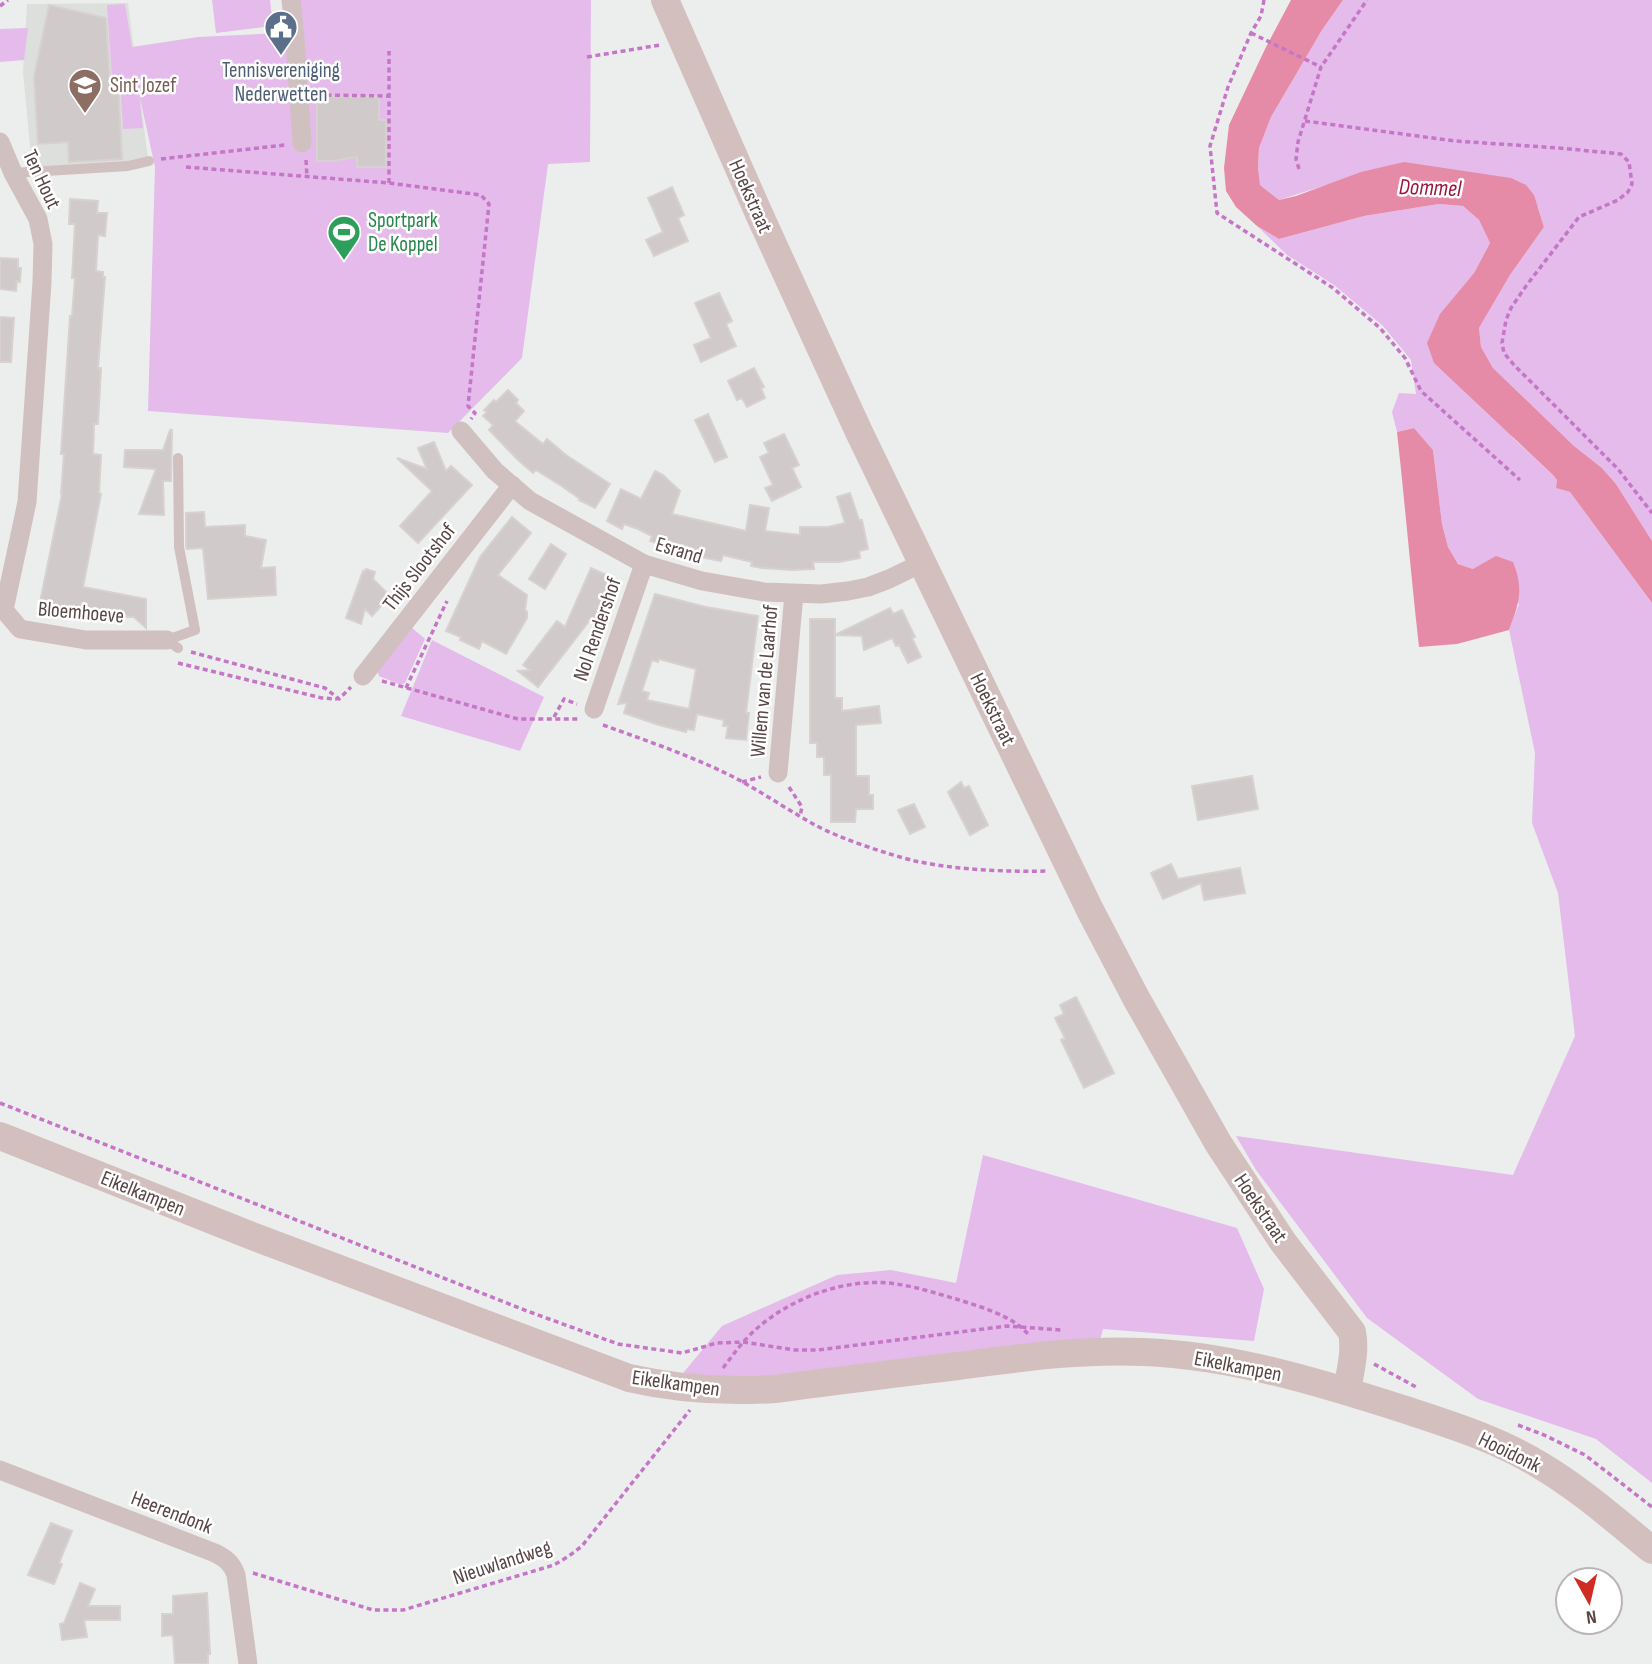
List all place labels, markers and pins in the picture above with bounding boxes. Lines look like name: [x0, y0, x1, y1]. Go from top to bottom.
public building icon: Tennisvereniging Nederwetten: [262, 8, 300, 57]
place label: Tennisvereniging Nederwetten: [222, 58, 340, 107]
school or university icon: Sint Jozef: [66, 66, 104, 115]
place label: Sint Jozef: [110, 73, 177, 98]
place label: Sportpark De Koppel: [368, 208, 438, 257]
sports icon: Sportpark De Koppel: [325, 213, 363, 262]

